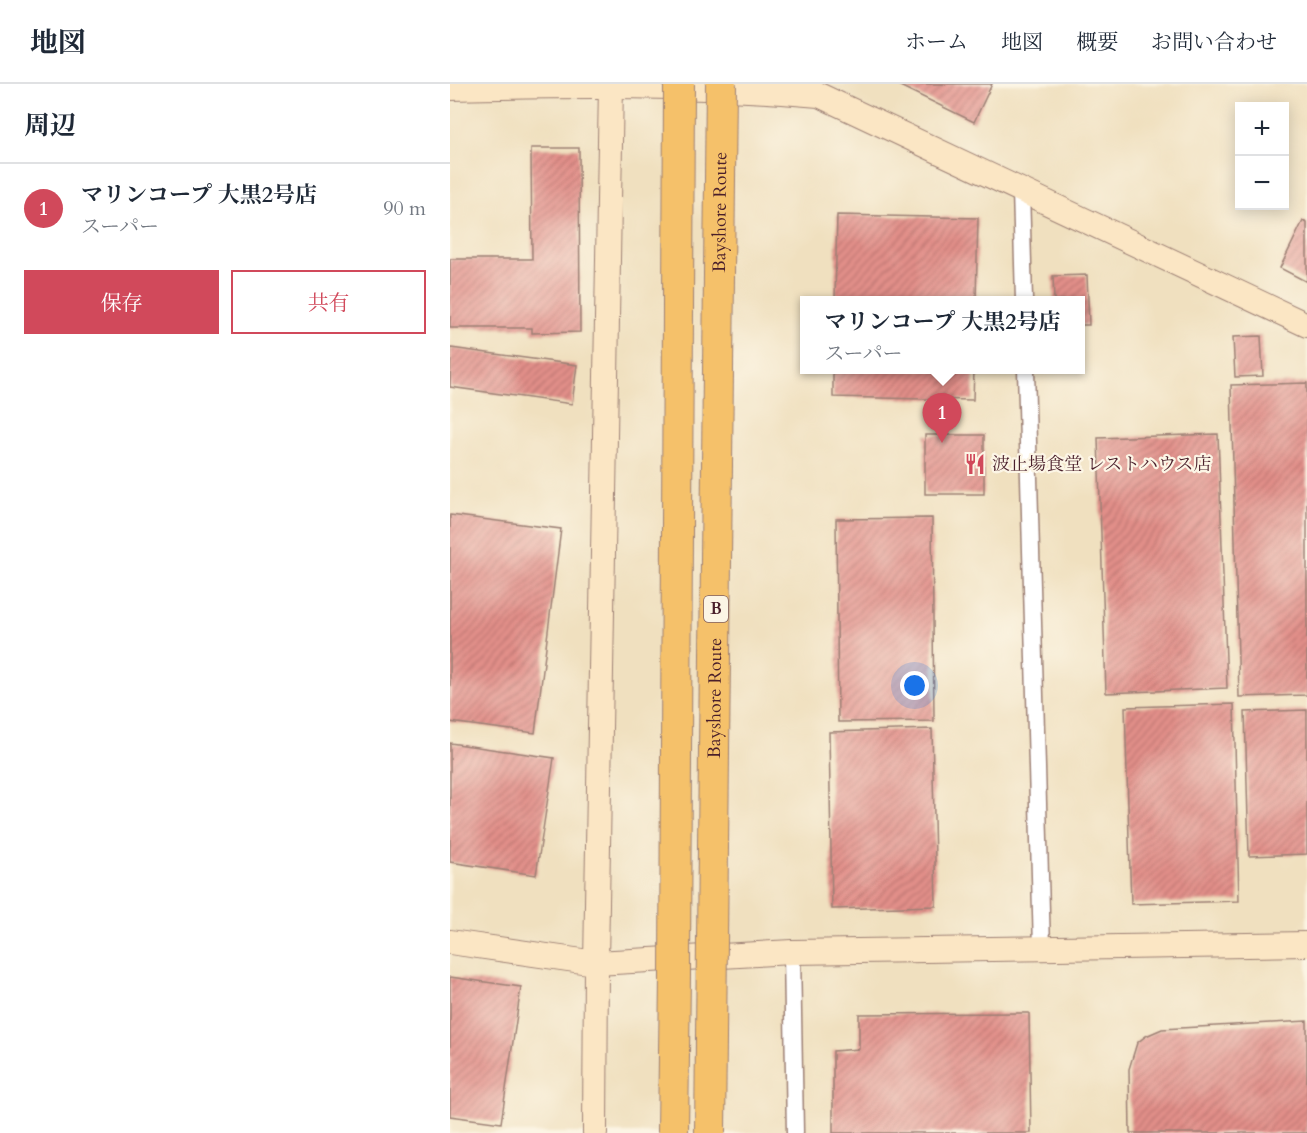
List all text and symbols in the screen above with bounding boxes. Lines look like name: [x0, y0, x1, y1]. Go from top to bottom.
text: 地図: [30, 24, 86, 62]
text: ホーム: [905, 28, 968, 57]
text: 地図: [1001, 28, 1043, 57]
text: 概要: [1076, 28, 1118, 57]
text: お問い合わせ: [1151, 28, 1277, 57]
map controls: [1235, 102, 1289, 210]
button: +: [1235, 102, 1289, 156]
text: 周辺: [24, 108, 76, 143]
street label: Bayshore Route: [707, 152, 733, 273]
button: −: [1235, 156, 1289, 210]
text: マリンコープ 大黒2号店: [81, 180, 317, 210]
text: 1: [38, 195, 49, 222]
text: 90 m: [383, 195, 426, 222]
text: スーパー: [81, 213, 159, 240]
button: 保存: [24, 270, 219, 334]
button: 共有: [231, 270, 426, 334]
popup: [800, 296, 1085, 374]
text: マリンコープ 大黒2号店: [824, 307, 1061, 337]
text: スーパー: [824, 340, 902, 367]
pin: 1: [922, 394, 962, 443]
restaurant icon: 波止場食堂 レストハウス店: [963, 452, 987, 476]
place label: 波止場食堂 レストハウス店: [992, 452, 1211, 477]
road number: B: [704, 596, 728, 622]
street label: Bayshore Route: [701, 638, 728, 759]
your location: [900, 671, 929, 700]

